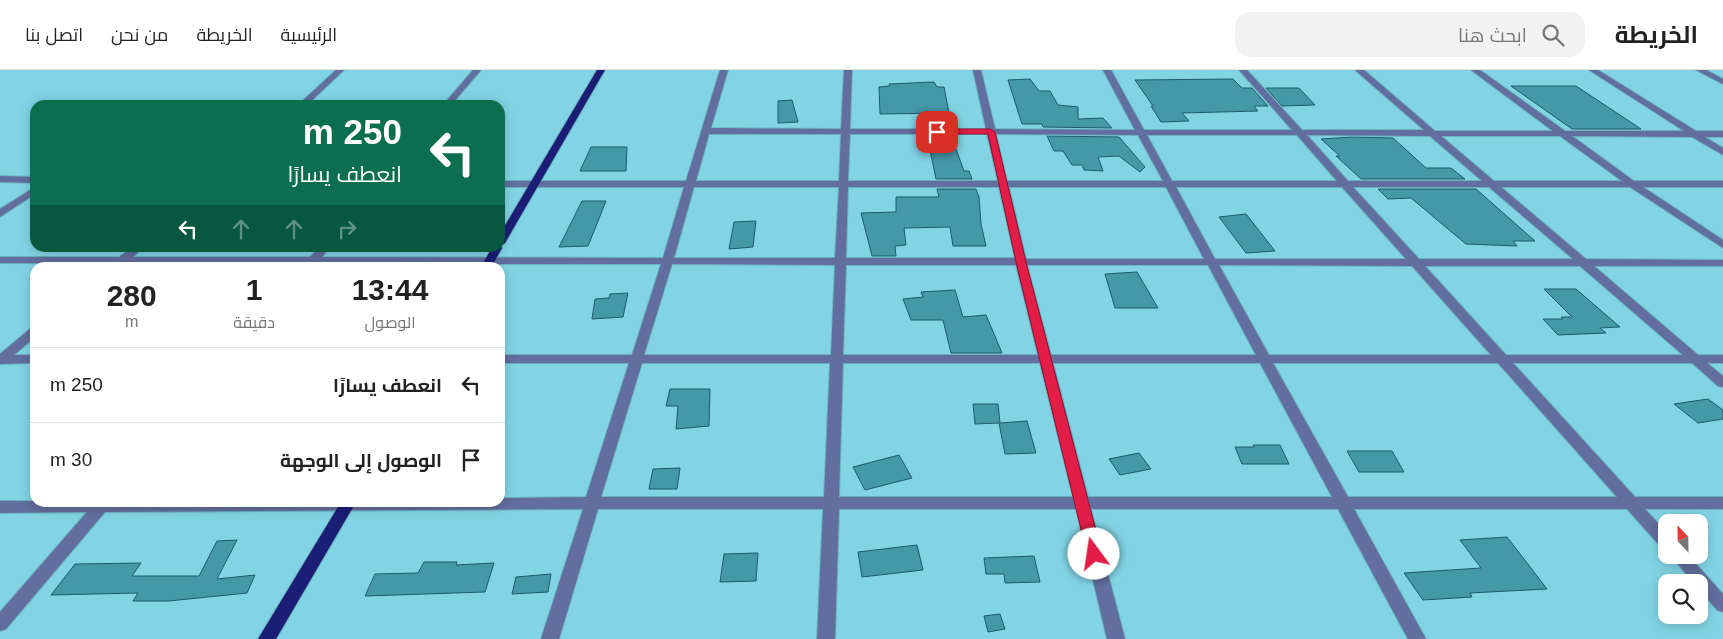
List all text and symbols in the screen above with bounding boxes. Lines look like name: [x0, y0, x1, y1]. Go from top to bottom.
search box: [1235, 12, 1585, 57]
icon: search: [1539, 21, 1567, 49]
text: الخريطة: [1615, 21, 1698, 48]
text: اتصل بنا: [25, 25, 83, 45]
text: من نحن: [111, 25, 168, 45]
text: الخريطة: [196, 25, 253, 45]
text: الرئيسية: [281, 25, 337, 45]
text: ابحث هنا: [1458, 25, 1527, 46]
pin: [916, 111, 958, 153]
text: 250 m: [303, 112, 402, 151]
icon: arrive: [923, 118, 951, 146]
icon: left: [420, 120, 485, 185]
text: انعطف يسارًا: [287, 162, 402, 187]
icon: left: [174, 215, 202, 243]
icon: ahead: [227, 215, 255, 243]
icon: ahead: [280, 215, 308, 243]
icon: right: [333, 215, 361, 243]
text: 1: [246, 273, 263, 306]
text: 13:44: [352, 273, 428, 306]
text: 280: [107, 279, 157, 312]
text: m: [125, 313, 138, 330]
text: دقيقة: [233, 314, 275, 331]
text: الوصول: [365, 314, 415, 331]
icon: left: [457, 371, 485, 399]
text: 250 m: [50, 374, 103, 395]
text: انعطف يسارًا: [333, 375, 442, 396]
icon: arrive: [457, 446, 485, 474]
text: 30 m: [50, 449, 92, 470]
text: الوصول إلى الوجهة: [280, 450, 442, 471]
north arrow: [1658, 514, 1708, 564]
map controls: [1658, 514, 1708, 624]
position arrow: [1067, 527, 1119, 579]
button: search: [1658, 574, 1708, 624]

